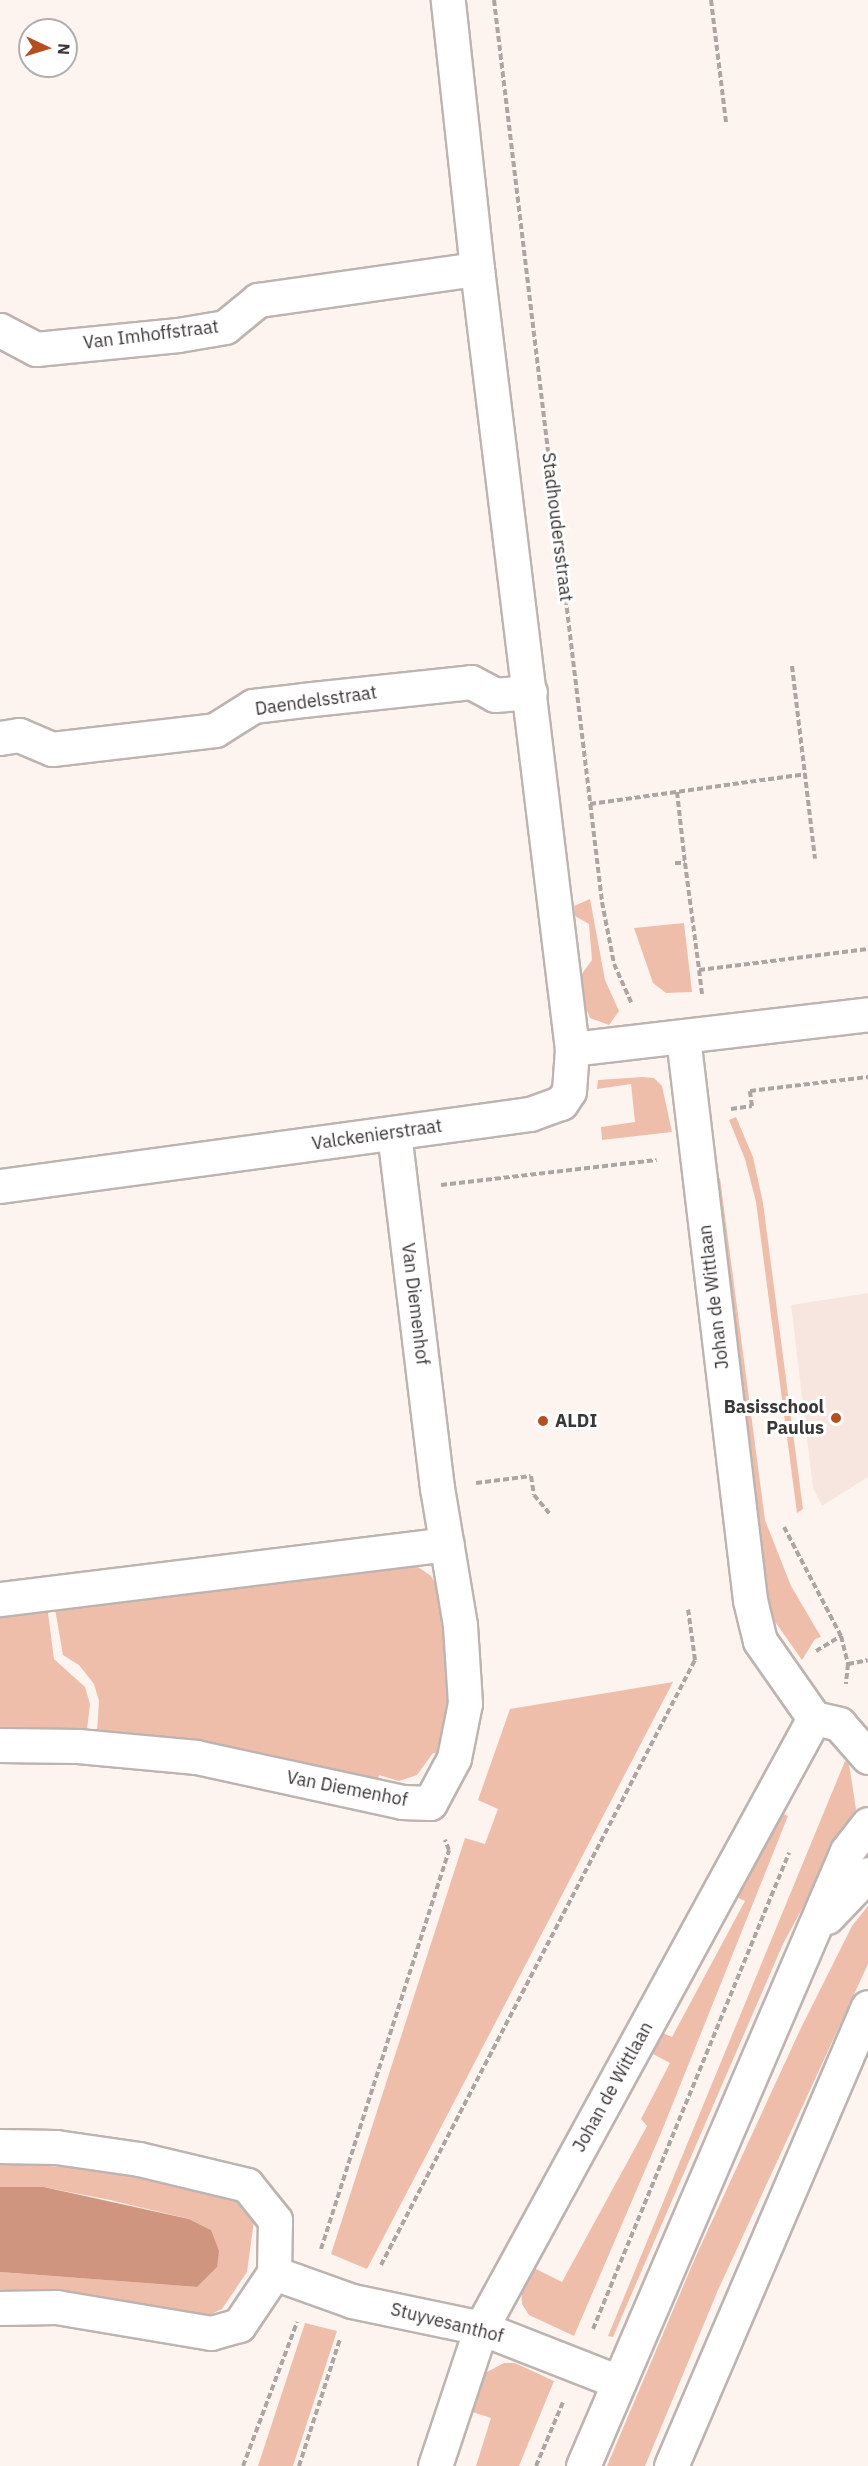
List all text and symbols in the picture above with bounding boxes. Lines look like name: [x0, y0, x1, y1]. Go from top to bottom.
north arrow: [18, 18, 78, 78]
text: N: [54, 43, 74, 56]
street label: Van Imhoffstraat: [82, 316, 220, 354]
street label: Stadhoudersstraat: [537, 451, 577, 603]
street label: Daendelsstraat: [254, 682, 378, 720]
street label: Valckenierstraat: [310, 1115, 444, 1155]
street label: Johan de Wittlaan: [694, 1223, 734, 1371]
street label: Van Diemenhof: [397, 1242, 433, 1366]
place label: Basisschool Paulus: [724, 1397, 824, 1440]
place label: ALDI: [555, 1410, 597, 1432]
marker: Basisschool Paulus: [829, 1411, 843, 1425]
marker: ALDI: [536, 1414, 550, 1428]
street label: Van Diemenhof: [285, 1767, 409, 1811]
street label: Johan de Wittlaan: [568, 2018, 658, 2156]
street label: Stuyvesanthof: [388, 2299, 506, 2347]

